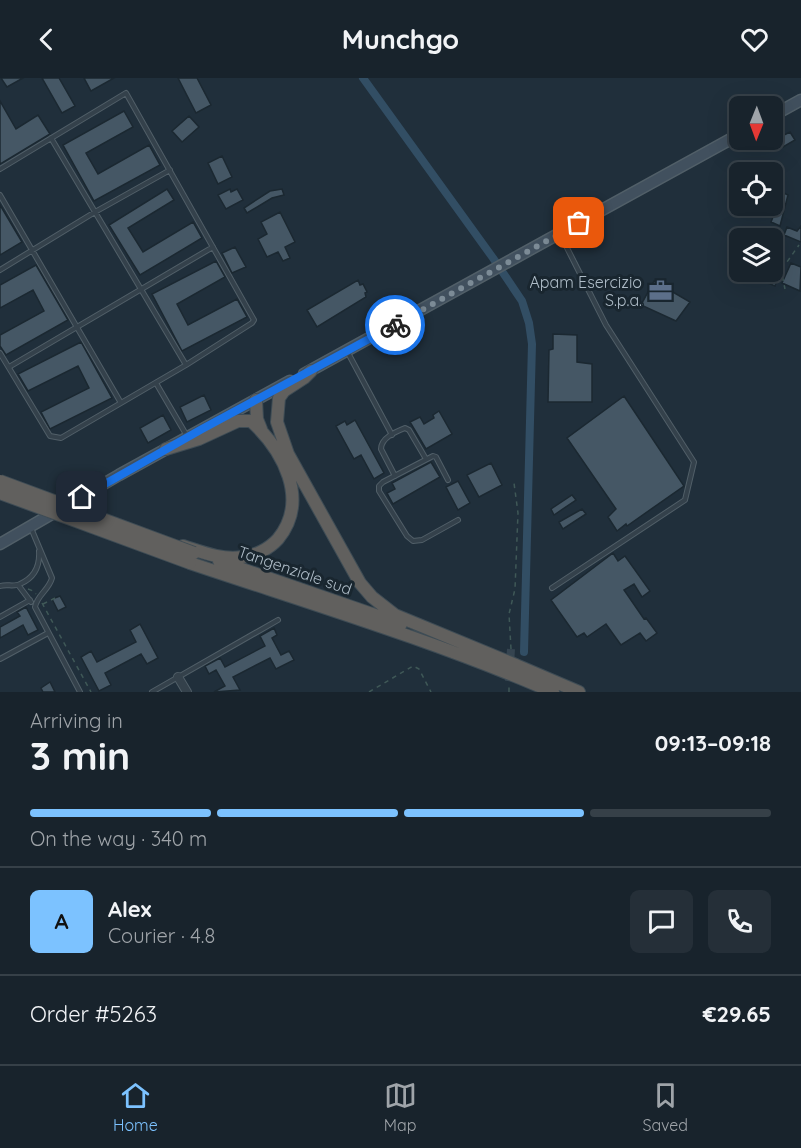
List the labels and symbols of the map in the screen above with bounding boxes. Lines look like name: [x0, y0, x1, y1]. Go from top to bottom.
north arrow: [729, 96, 783, 150]
pin: [553, 197, 604, 248]
place label: Apam Esercizio S.p.a.: [529, 272, 642, 310]
office icon: Apam Esercizio S.p.a.: [647, 278, 673, 304]
courier: [365, 295, 425, 355]
pin: [56, 471, 107, 522]
street label: Tangenziale sud: [235, 541, 355, 599]

